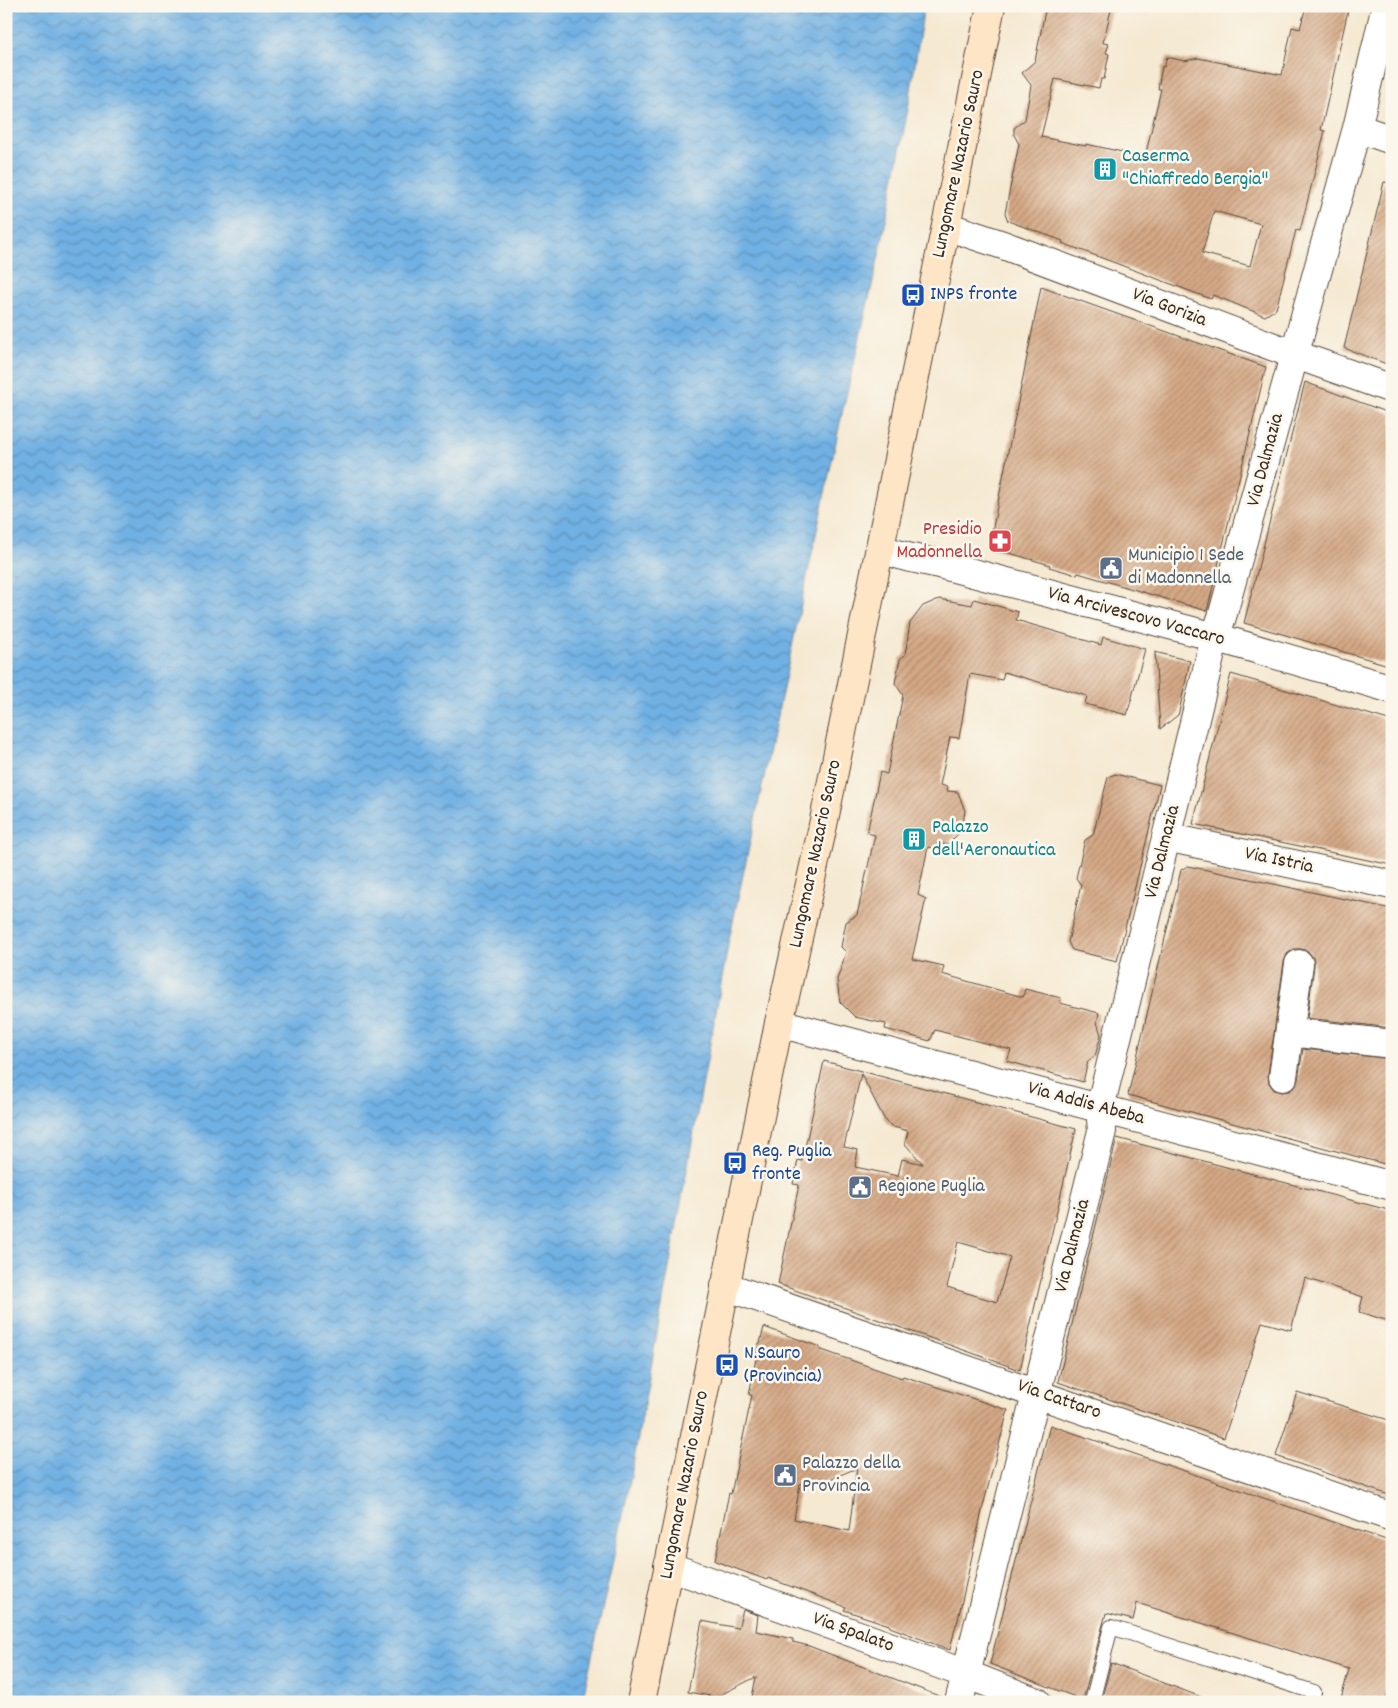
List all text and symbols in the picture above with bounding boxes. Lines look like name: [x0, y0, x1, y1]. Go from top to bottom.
street label: Lungomare Nazario Sauro: [925, 67, 993, 261]
place label: Caserma "Chiaffredo Bergia": [1122, 143, 1268, 194]
building icon: Caserma "Chiaffredo Bergia": [1092, 156, 1118, 182]
place label: INPS fronte: [930, 281, 1018, 309]
street label: Via Gorizia: [1128, 281, 1211, 335]
bus stop icon: INPS fronte: [900, 282, 926, 308]
street label: Via Dalmazia: [1240, 410, 1292, 510]
place label: Presidio Madonnella: [896, 516, 983, 567]
pharmacy icon: Presidio Madonnella: [987, 528, 1013, 554]
place label: Municipio 1 Sede di Madonnella: [1128, 542, 1244, 593]
public building icon: Municipio 1 Sede di Madonnella: [1098, 555, 1124, 581]
street label: Via Arcivescovo Vaccaro: [1044, 580, 1228, 654]
street label: Lungomare Nazario Sauro: [782, 757, 850, 951]
street label: Via Dalmazia: [1138, 802, 1188, 902]
place label: Palazzo dell'Aeronautica: [932, 814, 1056, 865]
building icon: Palazzo dell'Aeronautica: [901, 826, 927, 852]
street label: Via Istria: [1242, 840, 1317, 882]
street label: Via Addis Abeba: [1024, 1075, 1148, 1133]
place label: Reg. Puglia fronte: [752, 1138, 832, 1189]
bus stop icon: Reg. Puglia fronte: [722, 1150, 748, 1176]
place label: Regione Puglia: [878, 1173, 985, 1201]
public building icon: Regione Puglia: [847, 1174, 873, 1200]
street label: Via Dalmazia: [1048, 1196, 1098, 1296]
place label: N.Sauro (Provincia): [744, 1340, 822, 1391]
bus stop icon: N.Sauro (Provincia): [714, 1352, 740, 1378]
street label: Via Cattaro: [1013, 1373, 1105, 1427]
street label: Lungomare Nazario Sauro: [653, 1388, 717, 1582]
place label: Palazzo della Provincia: [802, 1450, 901, 1501]
public building icon: Palazzo della Provincia: [772, 1462, 798, 1488]
street label: Via Spalato: [808, 1605, 898, 1661]

